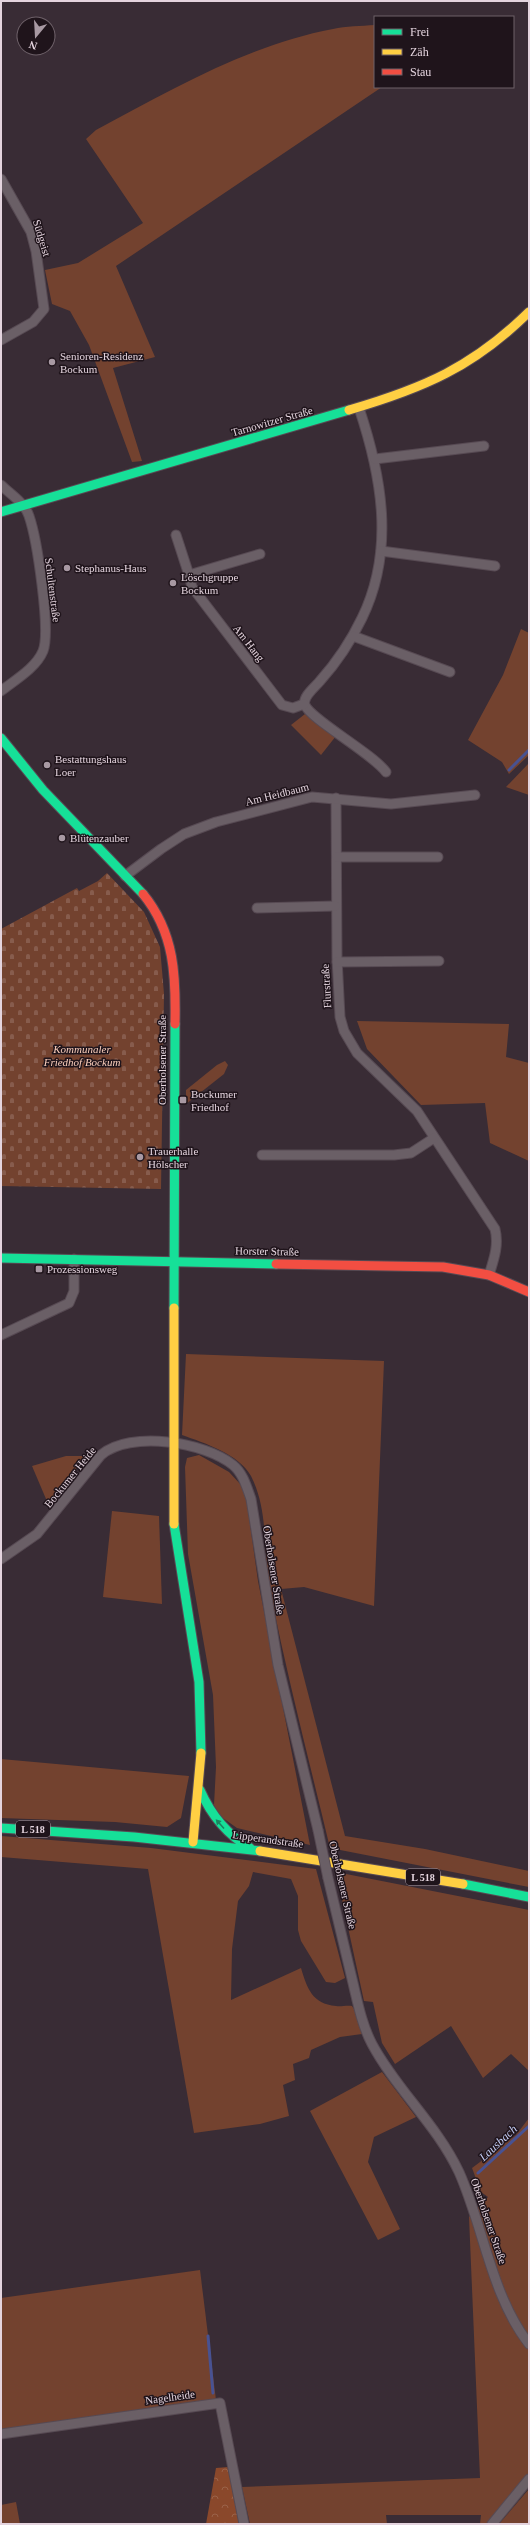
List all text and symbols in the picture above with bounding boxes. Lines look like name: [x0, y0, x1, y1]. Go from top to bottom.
north arrow: [16, 16, 56, 56]
legend: [374, 16, 514, 88]
text: Frei: [410, 25, 430, 39]
text: N: [27, 39, 39, 52]
text: Zäh: [410, 45, 429, 59]
text: Stau: [410, 65, 431, 79]
street label: Südgeist: [31, 218, 53, 258]
place label: Senioren-Residenz Bockum: [60, 350, 143, 375]
marker: Senioren-Residenz Bockum: [47, 357, 57, 367]
street label: Tarnowitzer Straße: [230, 404, 314, 438]
street label: Schultenstraße: [43, 557, 63, 623]
place label: Stephanus-Haus: [75, 562, 147, 574]
marker: Stephanus-Haus: [62, 563, 72, 573]
place label: Löschgruppe Bockum: [181, 571, 239, 596]
marker: Löschgruppe Bockum: [168, 578, 178, 588]
street label: Am Hang: [231, 622, 267, 664]
place label: Bestattungshaus Loer: [55, 753, 127, 778]
marker: Bestattungshaus Loer: [42, 760, 52, 770]
street label: Am Heidbaum: [244, 780, 310, 808]
place label: Blütenzauber: [70, 832, 129, 844]
marker: Blütenzauber: [57, 833, 67, 843]
street label: Flurstraße: [319, 963, 333, 1009]
street label: Oberholsener Straße: [156, 1015, 168, 1105]
park label: Kommunaler Friedhof Bockum: [43, 1043, 120, 1068]
place label: Bockumer Friedhof: [191, 1088, 237, 1113]
marker: Bockumer Friedhof: [178, 1095, 188, 1105]
place label: Trauerhalle Hölscher: [148, 1145, 198, 1170]
marker: Trauerhalle Hölscher: [135, 1152, 145, 1162]
street label: Horster Straße: [235, 1244, 299, 1258]
place label: Prozessionsweg: [47, 1263, 118, 1275]
marker: Prozessionsweg: [34, 1264, 44, 1274]
street label: Bockumer Heide: [42, 1444, 98, 1510]
street label: Oberholsener Straße: [261, 1525, 287, 1616]
one-way arrow: [215, 1819, 224, 1829]
road number: L 518: [16, 1821, 50, 1837]
street label: Lipperandstraße: [232, 1828, 304, 1850]
street label: Oberholsener Straße: [327, 1840, 359, 1930]
road number: L 518: [406, 1869, 440, 1885]
water label: Lausbach: [475, 2122, 520, 2165]
street label: Oberholsener Straße: [469, 2176, 509, 2266]
street label: Nagelheide: [144, 2388, 196, 2406]

